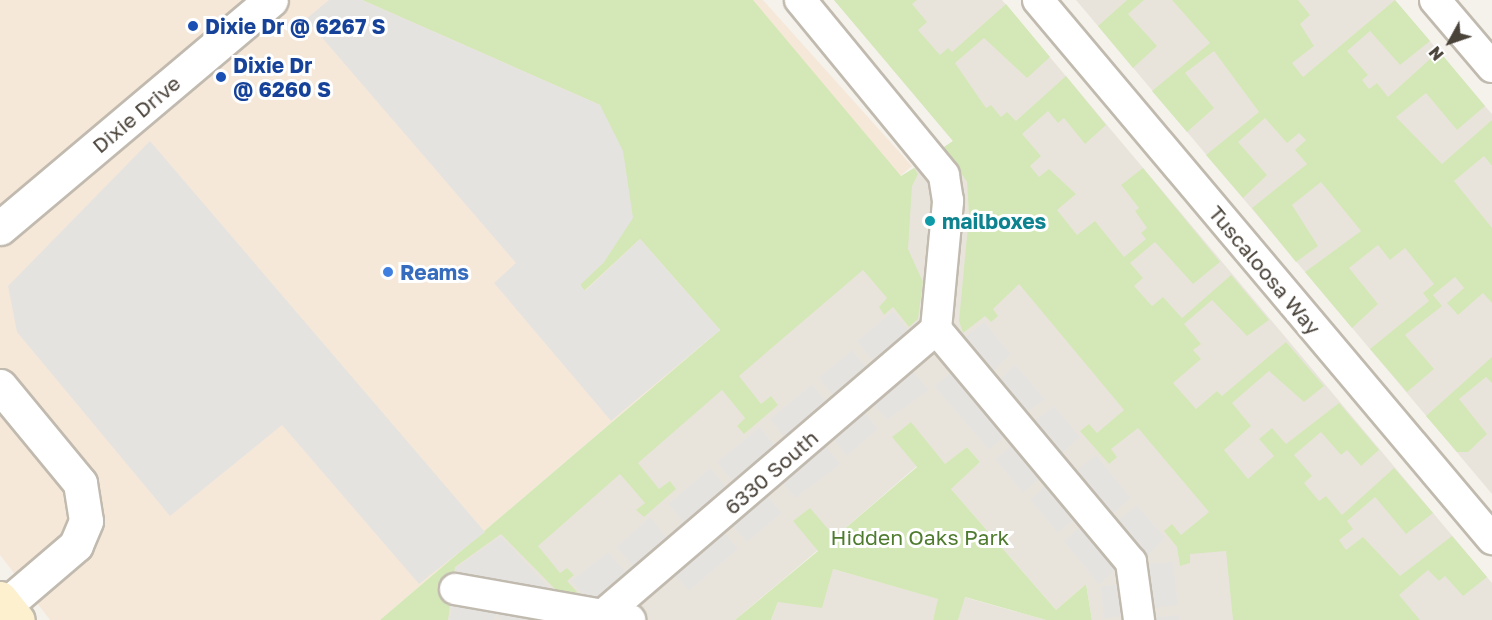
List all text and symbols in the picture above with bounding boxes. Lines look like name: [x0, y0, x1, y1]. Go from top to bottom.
north arrow: [1420, 12, 1480, 72]
place label: Dixie Dr @ 6267 S: [205, 13, 386, 39]
marker: Dixie Dr @ 6267 S: [186, 19, 200, 33]
text: N: [1425, 42, 1448, 65]
place label: Dixie Dr @ 6260 S: [233, 52, 331, 102]
street label: Dixie Drive: [87, 70, 185, 158]
marker: Dixie Dr @ 6260 S: [214, 70, 228, 84]
street label: Tuscaloosa Way: [1204, 200, 1326, 340]
place label: mailboxes: [942, 208, 1046, 234]
marker: mailboxes: [923, 214, 937, 228]
place label: Reams: [400, 259, 469, 285]
marker: Reams: [381, 265, 395, 279]
street label: 6330 South: [719, 425, 823, 519]
park label: Hidden Oaks Park: [831, 524, 1009, 550]

